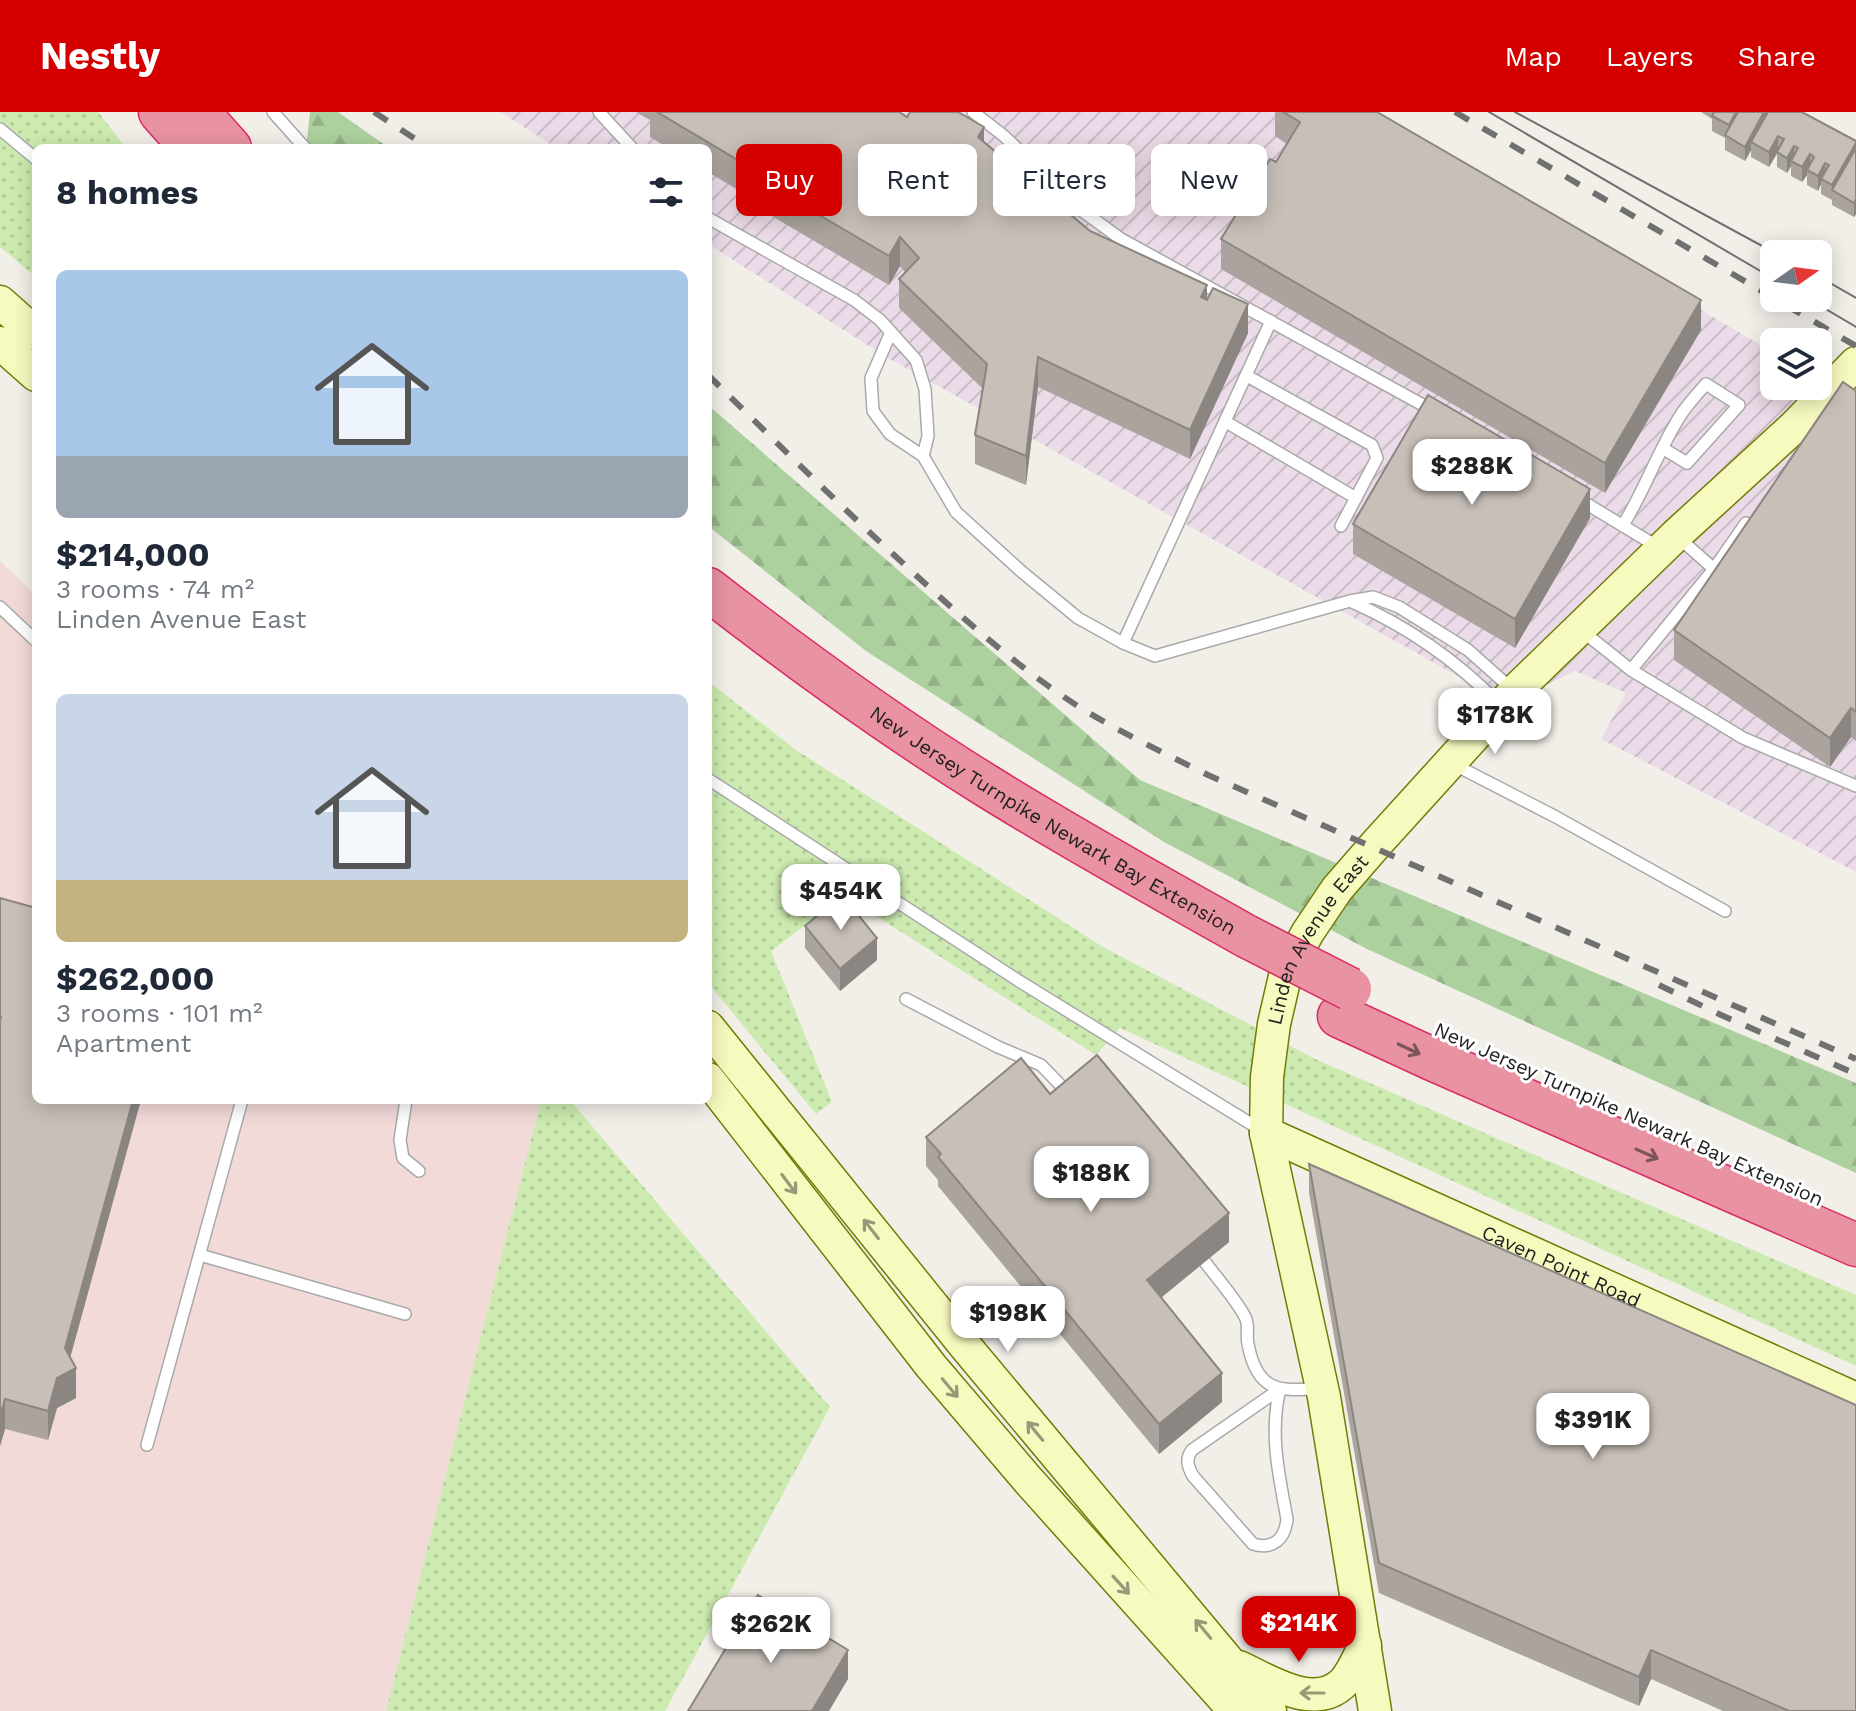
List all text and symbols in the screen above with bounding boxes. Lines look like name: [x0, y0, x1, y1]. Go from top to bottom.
text: Nestly: [40, 34, 160, 78]
text: Map: [1505, 40, 1562, 73]
text: Layers: [1606, 40, 1694, 73]
text: Share: [1738, 40, 1816, 73]
chip: Buy: [736, 144, 842, 216]
chip: Rent: [858, 144, 977, 216]
chip: Filters: [993, 144, 1135, 216]
chip: New: [1151, 144, 1267, 216]
icon: filters: [644, 170, 688, 214]
text: 8 homes: [56, 172, 198, 212]
north arrow: [1760, 240, 1832, 312]
map controls: [1760, 240, 1832, 400]
icon: home: [300, 322, 444, 466]
button: layers: [1760, 328, 1832, 400]
pin: $288K: [1416, 439, 1528, 507]
text: $288K: [1431, 450, 1513, 480]
text: $214,000: [56, 534, 210, 574]
text: 3 rooms · 74 m²: [56, 574, 254, 604]
text: Linden Avenue East: [56, 604, 307, 634]
pin: $178K: [1439, 688, 1551, 756]
text: $178K: [1456, 699, 1534, 729]
street label: New Jersey Turnpike Newark Bay Extension: [865, 701, 1240, 940]
icon: home: [300, 746, 444, 890]
street label: Linden Avenue East: [1262, 849, 1374, 1027]
pin: $454K: [785, 864, 897, 932]
text: $454K: [799, 875, 883, 905]
text: $262,000: [56, 958, 215, 998]
text: 3 rooms · 101 m²: [56, 998, 263, 1028]
street label: New Jersey Turnpike Newark Bay Extension: [1431, 1017, 1827, 1211]
text: Apartment: [56, 1028, 192, 1058]
one-way arrow: [1397, 1042, 1421, 1057]
pin: $188K: [1035, 1146, 1147, 1214]
one-way arrow: [1635, 1147, 1659, 1162]
text: $188K: [1052, 1157, 1130, 1187]
one-way arrow: [781, 1173, 798, 1194]
one-way arrow: [862, 1219, 880, 1240]
street label: Caven Point Road: [1478, 1220, 1645, 1312]
pin: $198K: [952, 1286, 1064, 1354]
text: $198K: [969, 1297, 1047, 1327]
one-way arrow: [941, 1378, 959, 1398]
pin: $391K: [1537, 1393, 1649, 1461]
text: $391K: [1554, 1404, 1632, 1434]
one-way arrow: [1026, 1421, 1044, 1442]
one-way arrow: [1111, 1574, 1129, 1594]
pin: $214K: [1243, 1596, 1355, 1664]
pin: $262K: [715, 1597, 827, 1665]
text: $214K: [1260, 1607, 1338, 1637]
text: $262K: [730, 1608, 812, 1638]
one-way arrow: [1194, 1619, 1212, 1640]
one-way arrow: [1299, 1685, 1326, 1701]

